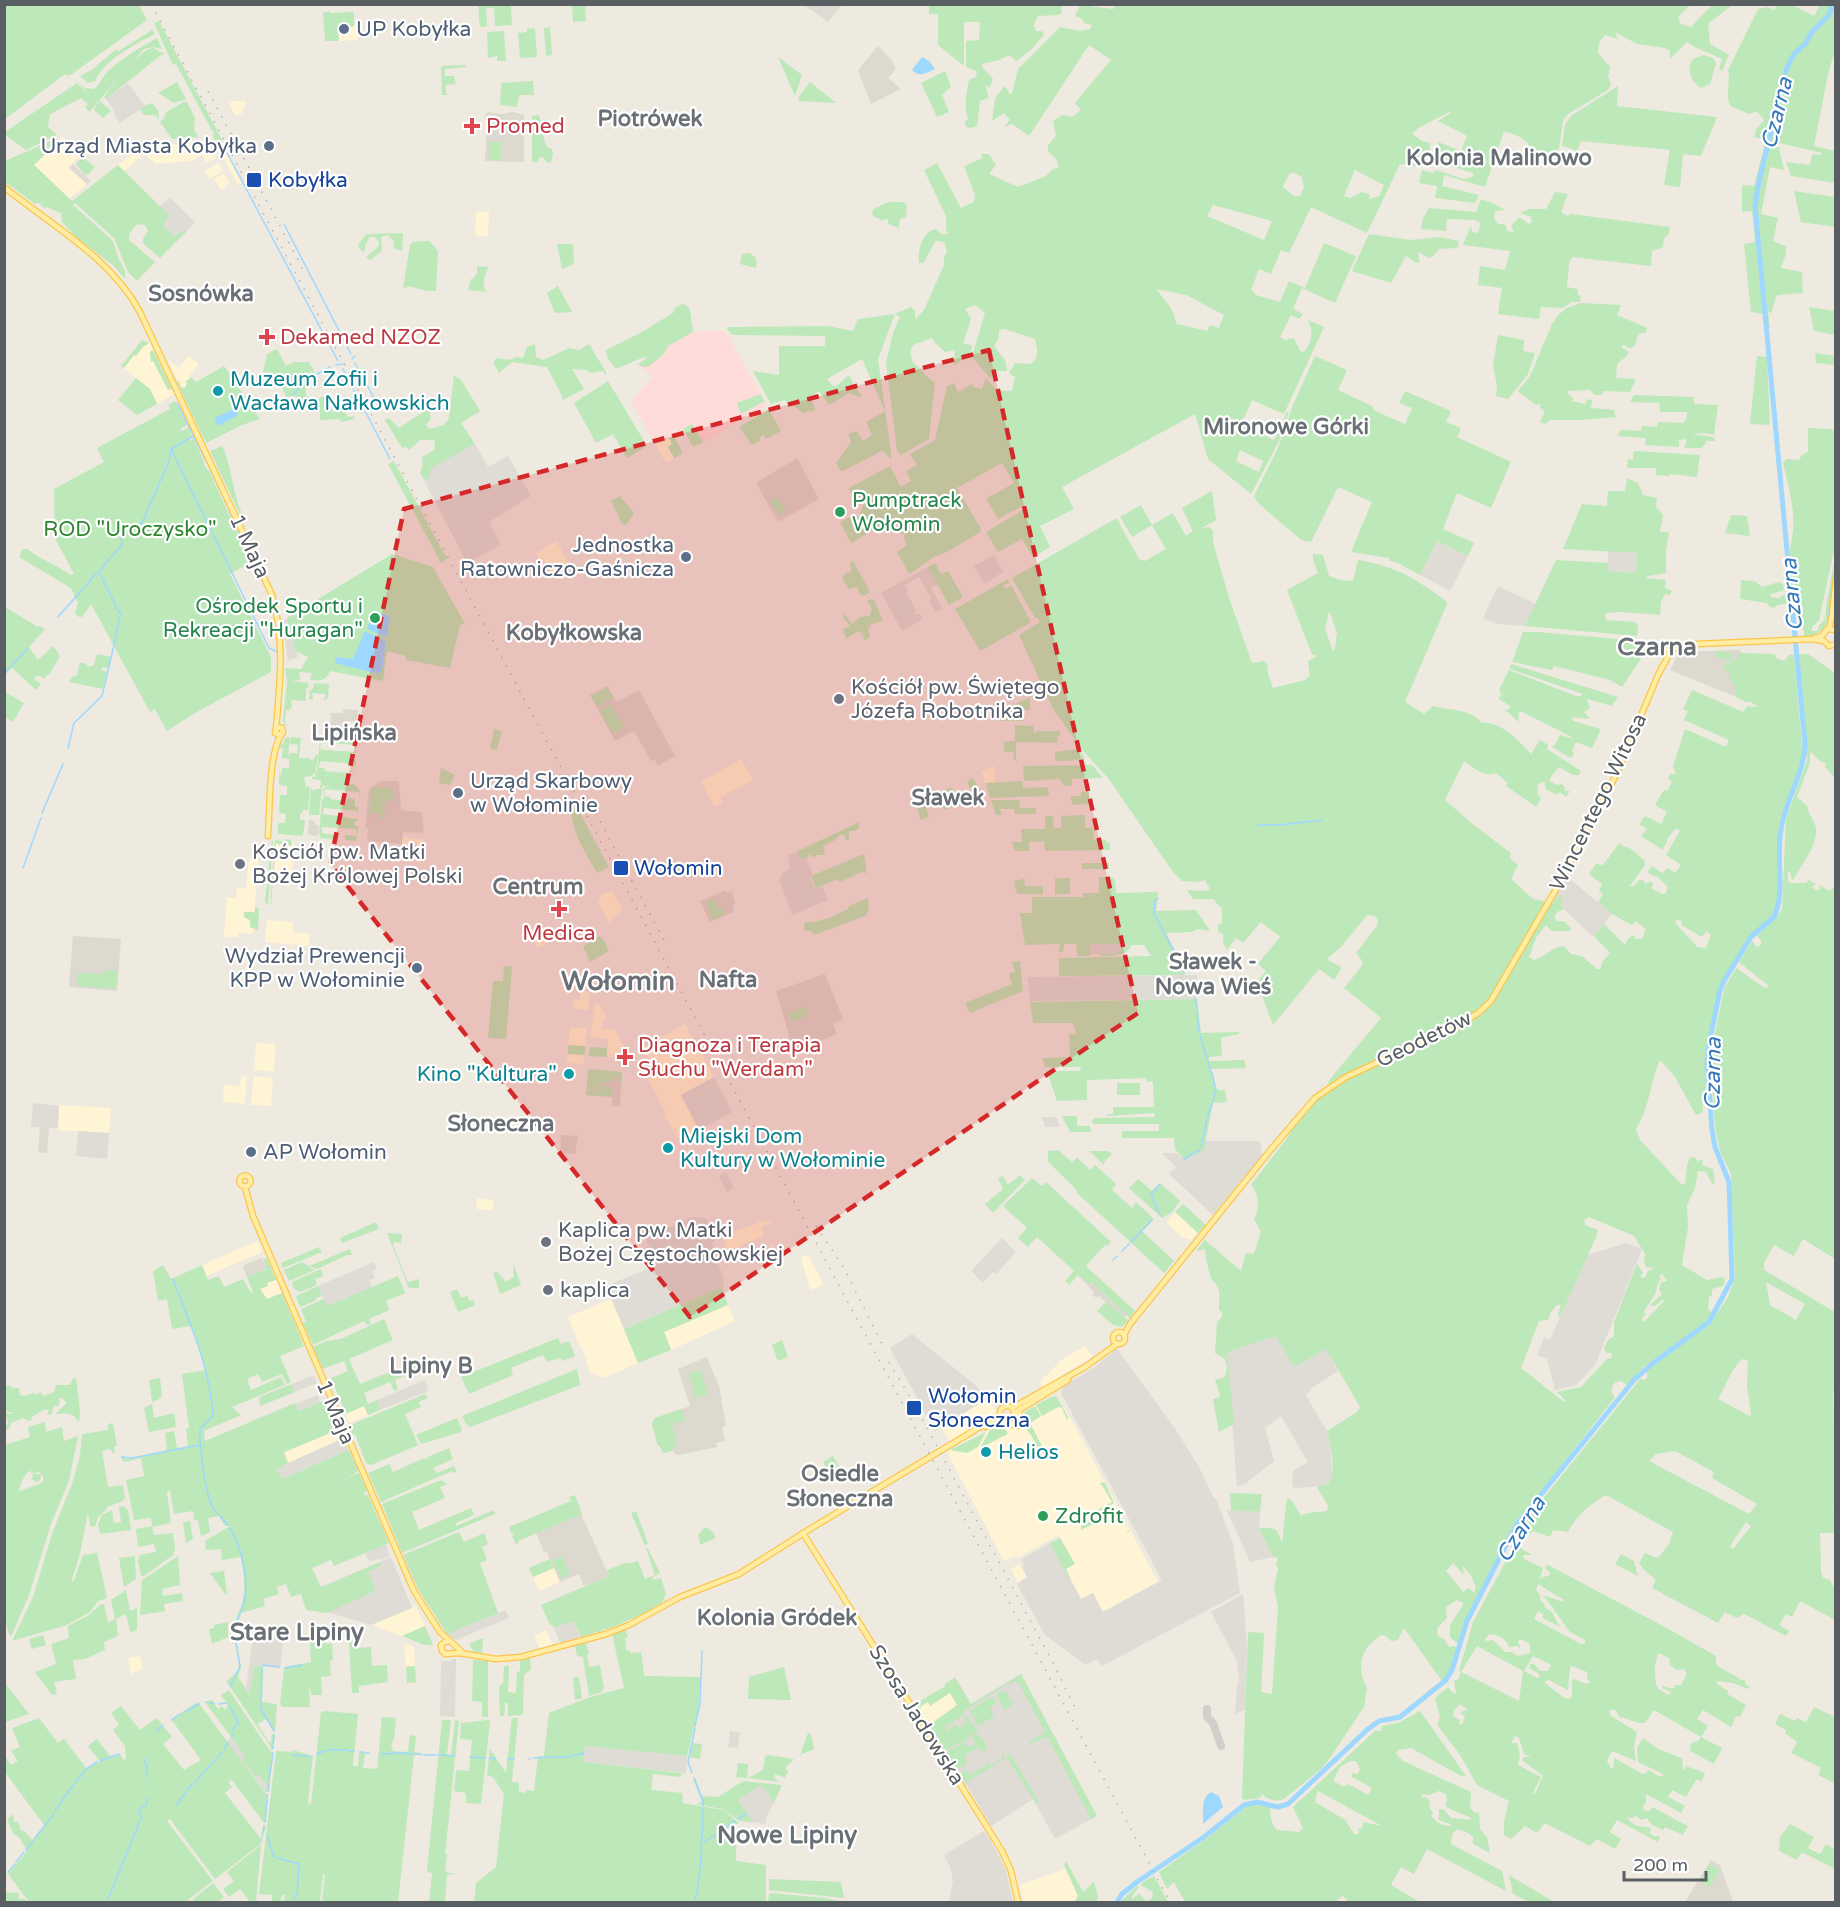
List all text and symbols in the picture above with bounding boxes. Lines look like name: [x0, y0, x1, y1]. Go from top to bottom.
place label: UP Kobyłka: [356, 17, 471, 42]
marker: UP Kobyłka: [337, 22, 351, 36]
water label: Czarna: [1756, 74, 1799, 152]
district label: Piotrówek: [598, 106, 702, 132]
place label: Promed: [486, 114, 565, 139]
marker: Promed: [463, 117, 481, 135]
place label: Urząd Miasta Kobyłka: [41, 134, 257, 159]
marker: Urząd Miasta Kobyłka: [262, 139, 276, 153]
district label: Kolonia Malinowo: [1406, 145, 1592, 171]
place label: Kobyłka: [268, 168, 348, 193]
marker: Kobyłka: [245, 171, 263, 189]
district label: Sosnówka: [148, 281, 254, 307]
place label: Dekamed NZOZ: [280, 325, 441, 350]
marker: Dekamed NZOZ: [258, 328, 276, 346]
place label: Muzeum Zofii i Wacława Nałkowskich: [230, 367, 450, 416]
marker: Muzeum Zofii i Wacława Nałkowskich: [211, 384, 225, 398]
district label: Mironowe Górki: [1203, 414, 1369, 440]
place label: Pumptrack Wołomin: [852, 488, 962, 537]
marker: Pumptrack Wołomin: [833, 505, 847, 519]
street label: 1 Maja: [224, 510, 275, 582]
park label: ROD "Uroczysko": [43, 517, 217, 542]
place label: Jednostka Ratowniczo-Gaśnicza: [460, 533, 674, 582]
marker: Jednostka Ratowniczo-Gaśnicza: [679, 550, 693, 564]
water label: Czarna: [1776, 557, 1808, 632]
place label: Ośrodek Sportu i Rekreacji "Huragan": [163, 594, 363, 643]
marker: Ośrodek Sportu i Rekreacji "Huragan": [368, 611, 382, 625]
district label: Kobyłkowska: [506, 620, 642, 646]
district label: Czarna: [1617, 633, 1697, 662]
place label: Kościół pw. Świętego Józefa Robotnika: [851, 675, 1060, 724]
marker: Kościół pw. Świętego Józefa Robotnika: [832, 692, 846, 706]
street label: Wincentego Witosa: [1545, 709, 1652, 895]
district label: Lipińska: [311, 720, 397, 746]
place label: Urząd Skarbowy w Wołominie: [470, 769, 632, 818]
district label: Sławek: [911, 785, 985, 811]
marker: Urząd Skarbowy w Wołominie: [451, 786, 465, 800]
place label: Kościół pw. Matki Bożej Królowej Polski: [252, 840, 463, 889]
place label: Wołomin: [634, 856, 723, 881]
marker: Kościół pw. Matki Bożej Królowej Polski: [233, 857, 247, 871]
marker: Wołomin: [612, 859, 630, 877]
district label: Centrum: [493, 874, 583, 900]
marker: Medica: [550, 900, 568, 918]
place label: Medica: [522, 921, 596, 946]
place label: Wydział Prewencji KPP w Wołominie: [225, 944, 405, 993]
district label: Sławek - Nowa Wieś: [1155, 949, 1272, 1000]
marker: Wydział Prewencji KPP w Wołominie: [410, 961, 424, 975]
district label: Wołomin: [561, 965, 675, 998]
district label: Nafta: [699, 967, 757, 993]
street label: Geodetów: [1373, 1006, 1476, 1073]
place label: Diagnoza i Terapia Słuchu "Werdam": [638, 1033, 821, 1082]
water label: Czarna: [1699, 1037, 1727, 1111]
marker: Diagnoza i Terapia Słuchu "Werdam": [616, 1048, 634, 1066]
place label: Kino "Kultura": [417, 1062, 557, 1087]
marker: Kino "Kultura": [562, 1067, 576, 1081]
district label: Słoneczna: [448, 1111, 554, 1137]
place label: Miejski Dom Kultury w Wołominie: [680, 1124, 886, 1173]
place label: AP Wołomin: [263, 1140, 387, 1165]
marker: Miejski Dom Kultury w Wołominie: [661, 1141, 675, 1155]
marker: AP Wołomin: [244, 1145, 258, 1159]
place label: Kaplica pw. Matki Bożej Częstochowskiej: [558, 1218, 783, 1267]
marker: Kaplica pw. Matki Bożej Częstochowskiej: [539, 1235, 553, 1249]
place label: kaplica: [560, 1278, 630, 1303]
marker: kaplica: [541, 1283, 555, 1297]
district label: Lipiny B: [389, 1353, 473, 1379]
street label: 1 Maja: [311, 1376, 360, 1448]
place label: Wołomin Słoneczna: [928, 1384, 1030, 1433]
marker: Wołomin Słoneczna: [905, 1399, 923, 1417]
place label: Helios: [998, 1440, 1059, 1465]
marker: Helios: [979, 1445, 993, 1459]
district label: Osiedle Słoneczna: [787, 1461, 893, 1512]
water label: Czarna: [1491, 1491, 1551, 1567]
place label: Zdrofit: [1055, 1504, 1123, 1529]
marker: Zdrofit: [1036, 1509, 1050, 1523]
district label: Kolonia Gródek: [697, 1605, 857, 1631]
district label: Stare Lipiny: [230, 1618, 364, 1647]
street label: Szosa Jadowska: [863, 1640, 970, 1790]
district label: Nowe Lipiny: [717, 1821, 857, 1850]
scale bar: [1624, 1844, 1706, 1882]
text: 200 m: [1633, 1854, 1688, 1876]

